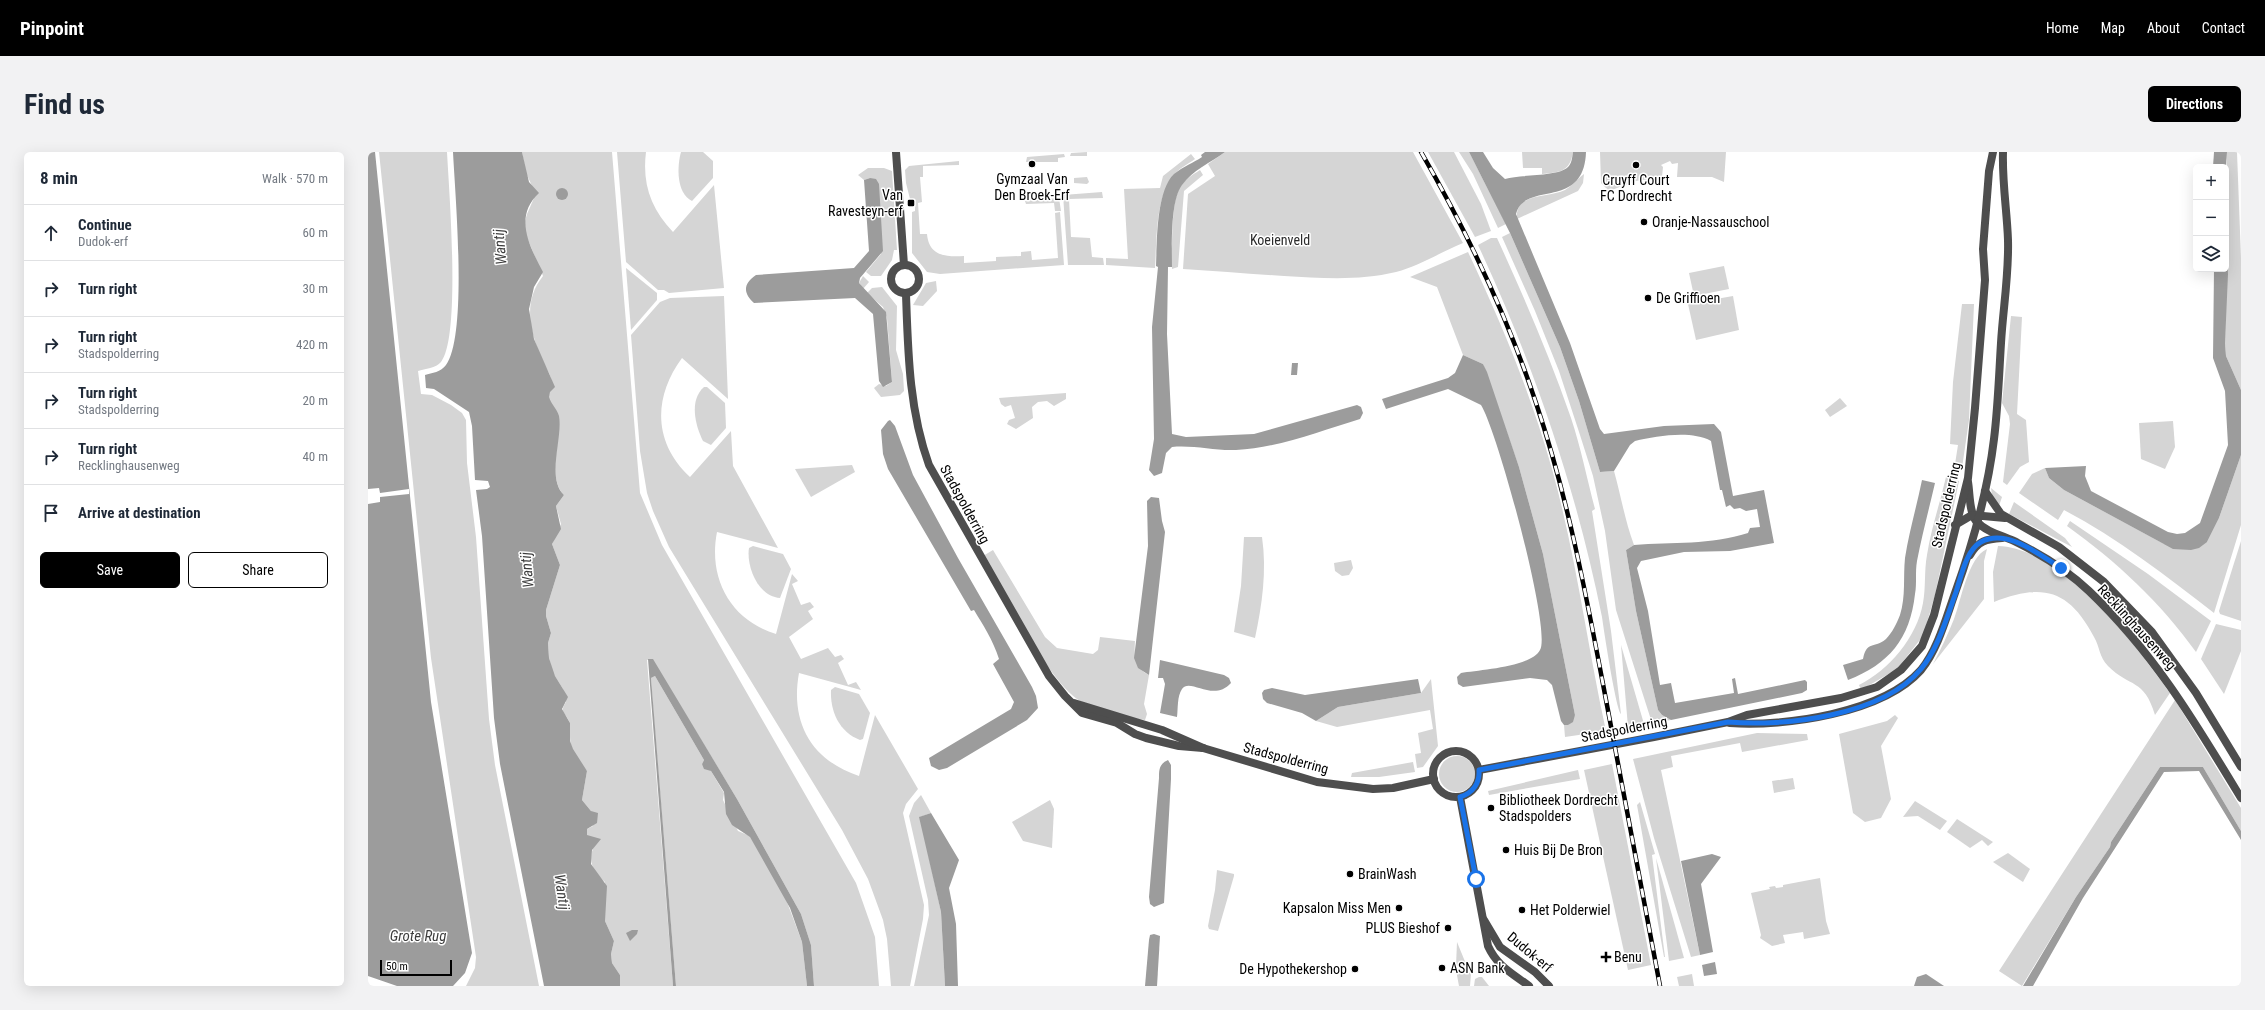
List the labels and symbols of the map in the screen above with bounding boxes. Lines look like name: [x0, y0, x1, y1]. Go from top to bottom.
marker: Gymzaal Van Den Broek-Erf: [1027, 159, 1037, 169]
marker: Cruyff Court FC Dordrecht: [1631, 160, 1641, 170]
place label: Gymzaal Van Den Broek-Erf: [994, 171, 1070, 203]
place label: Cruyff Court FC Dordrecht: [1600, 172, 1672, 204]
place label: Van Ravesteyn-erf: [828, 187, 904, 219]
marker: Van Ravesteyn-erf: [906, 198, 916, 208]
place label: Oranje-Nassauschool: [1652, 214, 1770, 230]
marker: Oranje-Nassauschool: [1639, 217, 1649, 227]
water label: Wantij: [489, 228, 511, 266]
park label: Koeienveld: [1250, 232, 1310, 248]
place label: De Griffioen: [1656, 290, 1720, 306]
marker: De Griffioen: [1643, 293, 1653, 303]
street label: Stadspolderring: [1928, 461, 1964, 549]
street label: Stadspolderring: [937, 462, 993, 546]
water label: Wantij: [516, 551, 538, 589]
route end: [2052, 559, 2070, 577]
street label: Recklinghausenweg: [2094, 581, 2180, 673]
street label: Stadspolderring: [1580, 713, 1668, 745]
street label: Stadspolderring: [1242, 739, 1330, 777]
place label: Bibliotheek Dordrecht Stadspolders: [1499, 792, 1618, 824]
marker: Bibliotheek Dordrecht Stadspolders: [1486, 803, 1496, 813]
place label: Huis Bij De Bron: [1514, 842, 1603, 858]
marker: Huis Bij De Bron: [1501, 845, 1511, 855]
place label: BrainWash: [1358, 866, 1417, 882]
marker: BrainWash: [1345, 869, 1355, 879]
route start: [1467, 870, 1485, 888]
water label: Wantij: [551, 873, 574, 912]
place label: Kapsalon Miss Men: [1283, 900, 1391, 916]
place label: Het Polderwiel: [1530, 902, 1611, 918]
marker: Kapsalon Miss Men: [1394, 903, 1404, 913]
marker: Het Polderwiel: [1517, 905, 1527, 915]
place label: PLUS Bieshof: [1366, 920, 1441, 936]
marker: PLUS Bieshof: [1443, 923, 1453, 933]
water label: Grote Rug: [390, 927, 446, 945]
street label: Dudok-erf: [1504, 929, 1556, 976]
place label: Benu: [1614, 949, 1642, 965]
marker: Benu: [1601, 952, 1611, 962]
scale bar: [380, 958, 452, 977]
place label: ASN Bank: [1450, 960, 1505, 976]
place label: De Hypothekershop: [1239, 961, 1347, 977]
marker: ASN Bank: [1437, 963, 1447, 973]
marker: De Hypothekershop: [1350, 964, 1360, 974]

